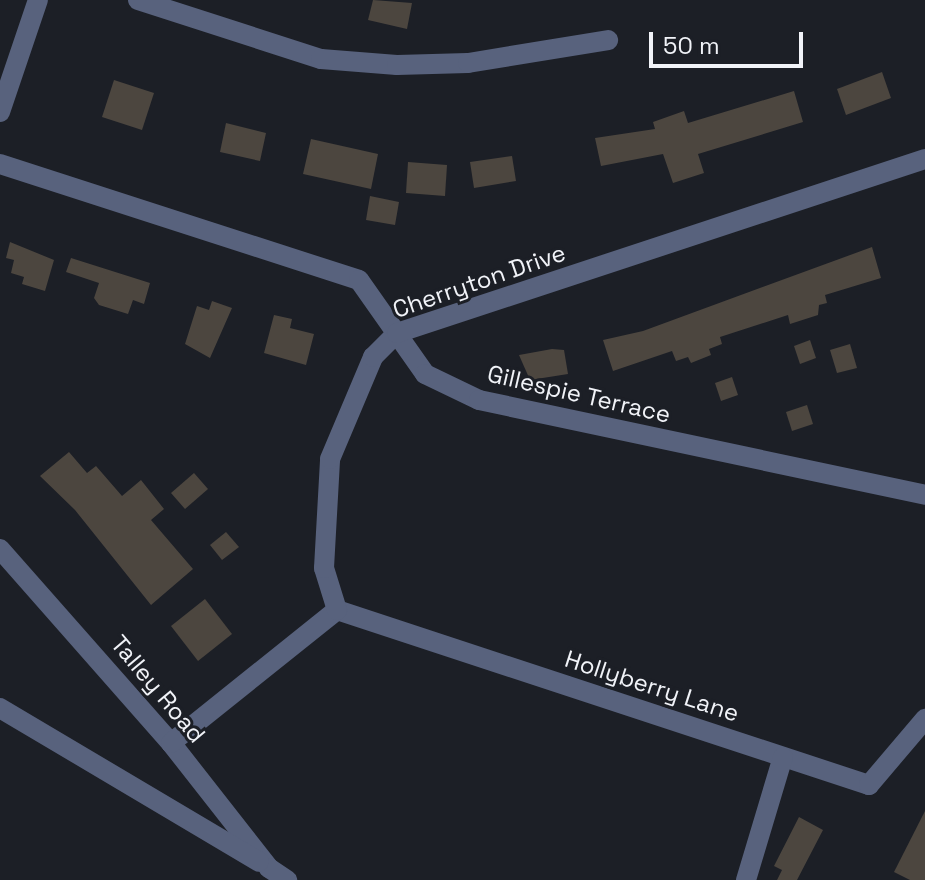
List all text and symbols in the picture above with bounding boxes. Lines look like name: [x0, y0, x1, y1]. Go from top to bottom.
scale bar: [653, 16, 807, 66]
text: 50 m: [663, 30, 720, 61]
street label: Cherryton Drive: [389, 238, 569, 324]
street label: Gillespie Terrace: [484, 359, 674, 429]
street label: Talley Road: [105, 629, 211, 749]
street label: Hollyberry Lane: [561, 644, 743, 728]

